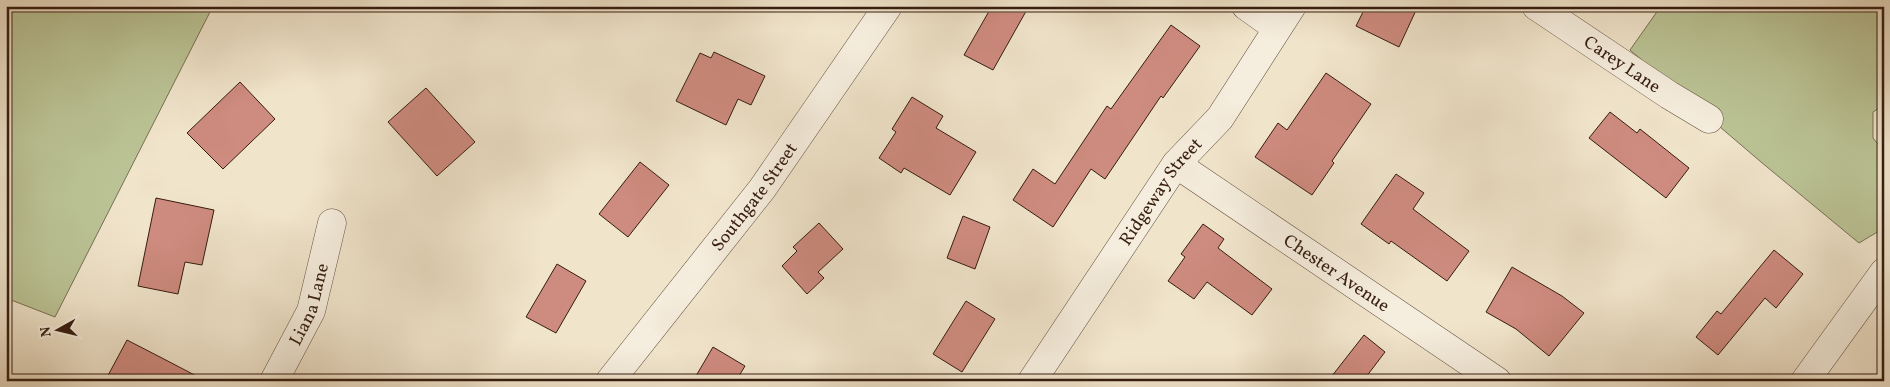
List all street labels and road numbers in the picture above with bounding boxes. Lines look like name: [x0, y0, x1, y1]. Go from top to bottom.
street label: Carey Lane: [1578, 30, 1665, 100]
street label: Ridgeway Street: [1114, 133, 1209, 251]
street label: Southgate Street: [706, 138, 804, 257]
street label: Chester Avenue: [1278, 229, 1394, 319]
street label: Liana Lane: [284, 261, 336, 350]

